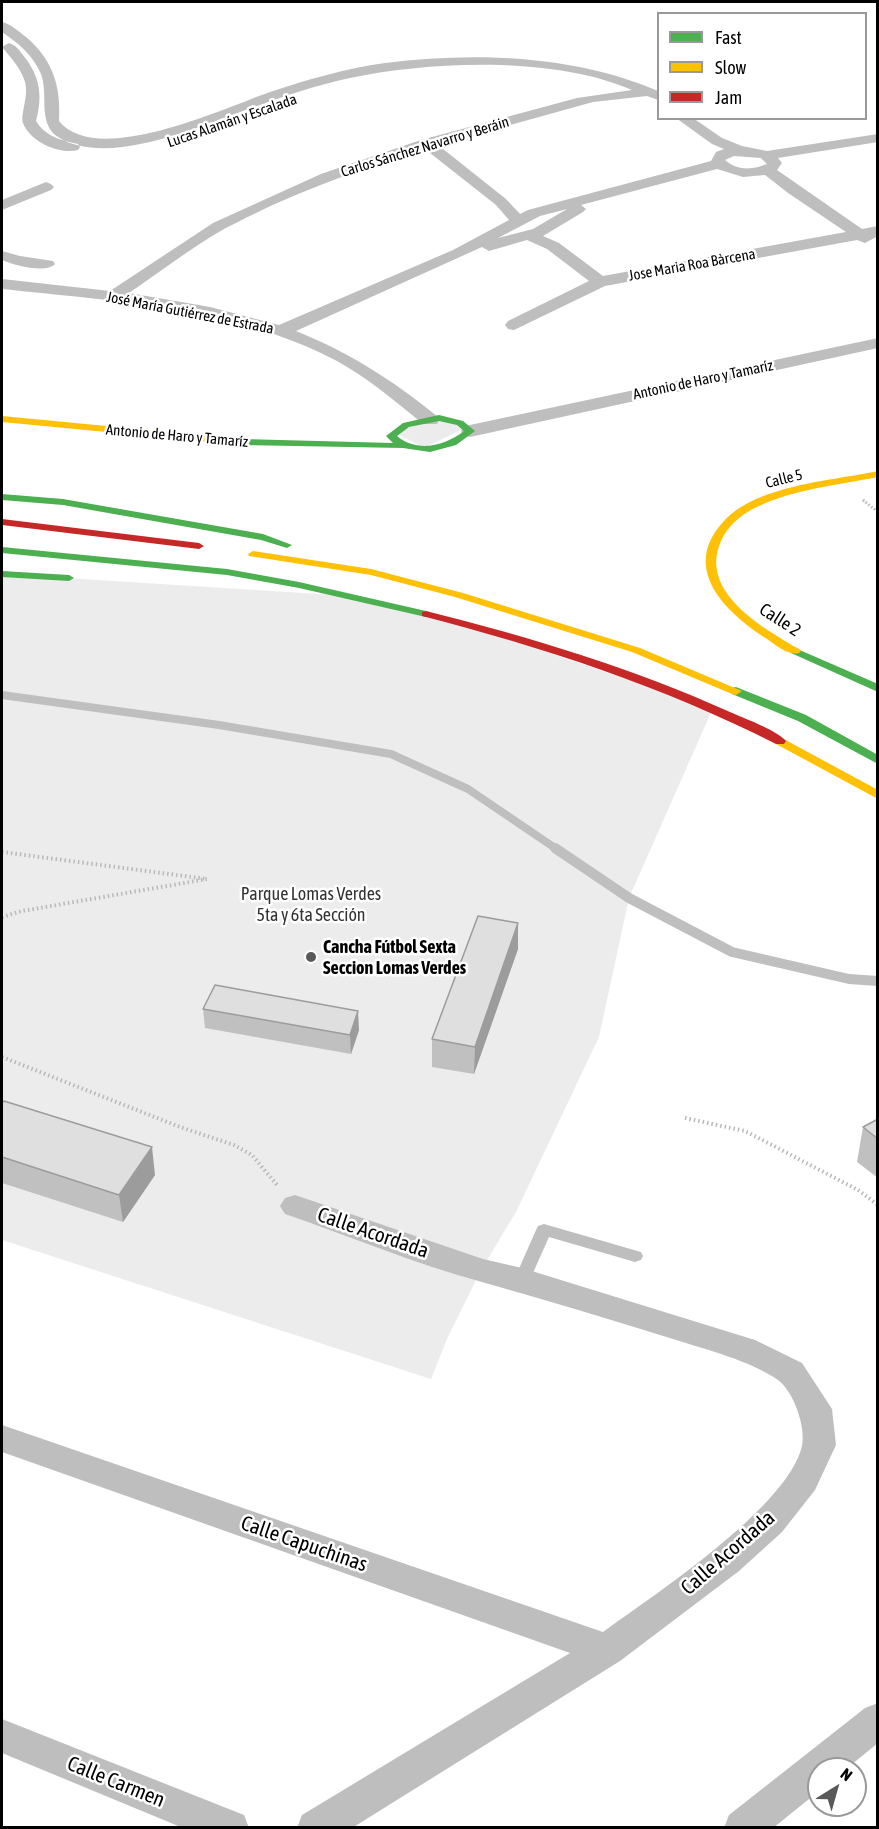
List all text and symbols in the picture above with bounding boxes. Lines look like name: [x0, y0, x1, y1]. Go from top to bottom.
legend: [657, 12, 867, 120]
text: Fast: [715, 27, 742, 48]
text: Slow: [715, 57, 746, 78]
text: Jam: [715, 87, 742, 108]
street label: Lucas Alamán y Escalada: [165, 90, 299, 152]
street label: Carlos Sánchez Navarro y Beráin: [339, 113, 511, 181]
street label: Jose Maria Roa Bàrcena: [627, 245, 757, 285]
street label: José María Gutiérrez de Estrada: [105, 288, 275, 338]
street label: Antonio de Haro y Tamaríz: [631, 356, 775, 404]
street label: Antonio de Haro y Tamaríz: [105, 421, 249, 451]
street label: Calle 5: [764, 466, 804, 492]
street label: Calle 2: [755, 599, 805, 641]
park label: Parque Lomas Verdes 5ta y 6ta Sección: [241, 883, 381, 926]
place label: Cancha Fútbol Sexta Seccion Lomas Verdes: [323, 936, 466, 978]
marker: Cancha Fútbol Sexta Seccion Lomas Verdes: [304, 950, 318, 964]
street label: Calle Acordada: [314, 1202, 432, 1264]
street label: Calle Acordada: [676, 1505, 780, 1601]
street label: Calle Capuchinas: [237, 1511, 371, 1577]
street label: Calle Carmen: [64, 1751, 168, 1813]
north arrow: [807, 1757, 867, 1817]
text: N: [837, 1764, 856, 1784]

